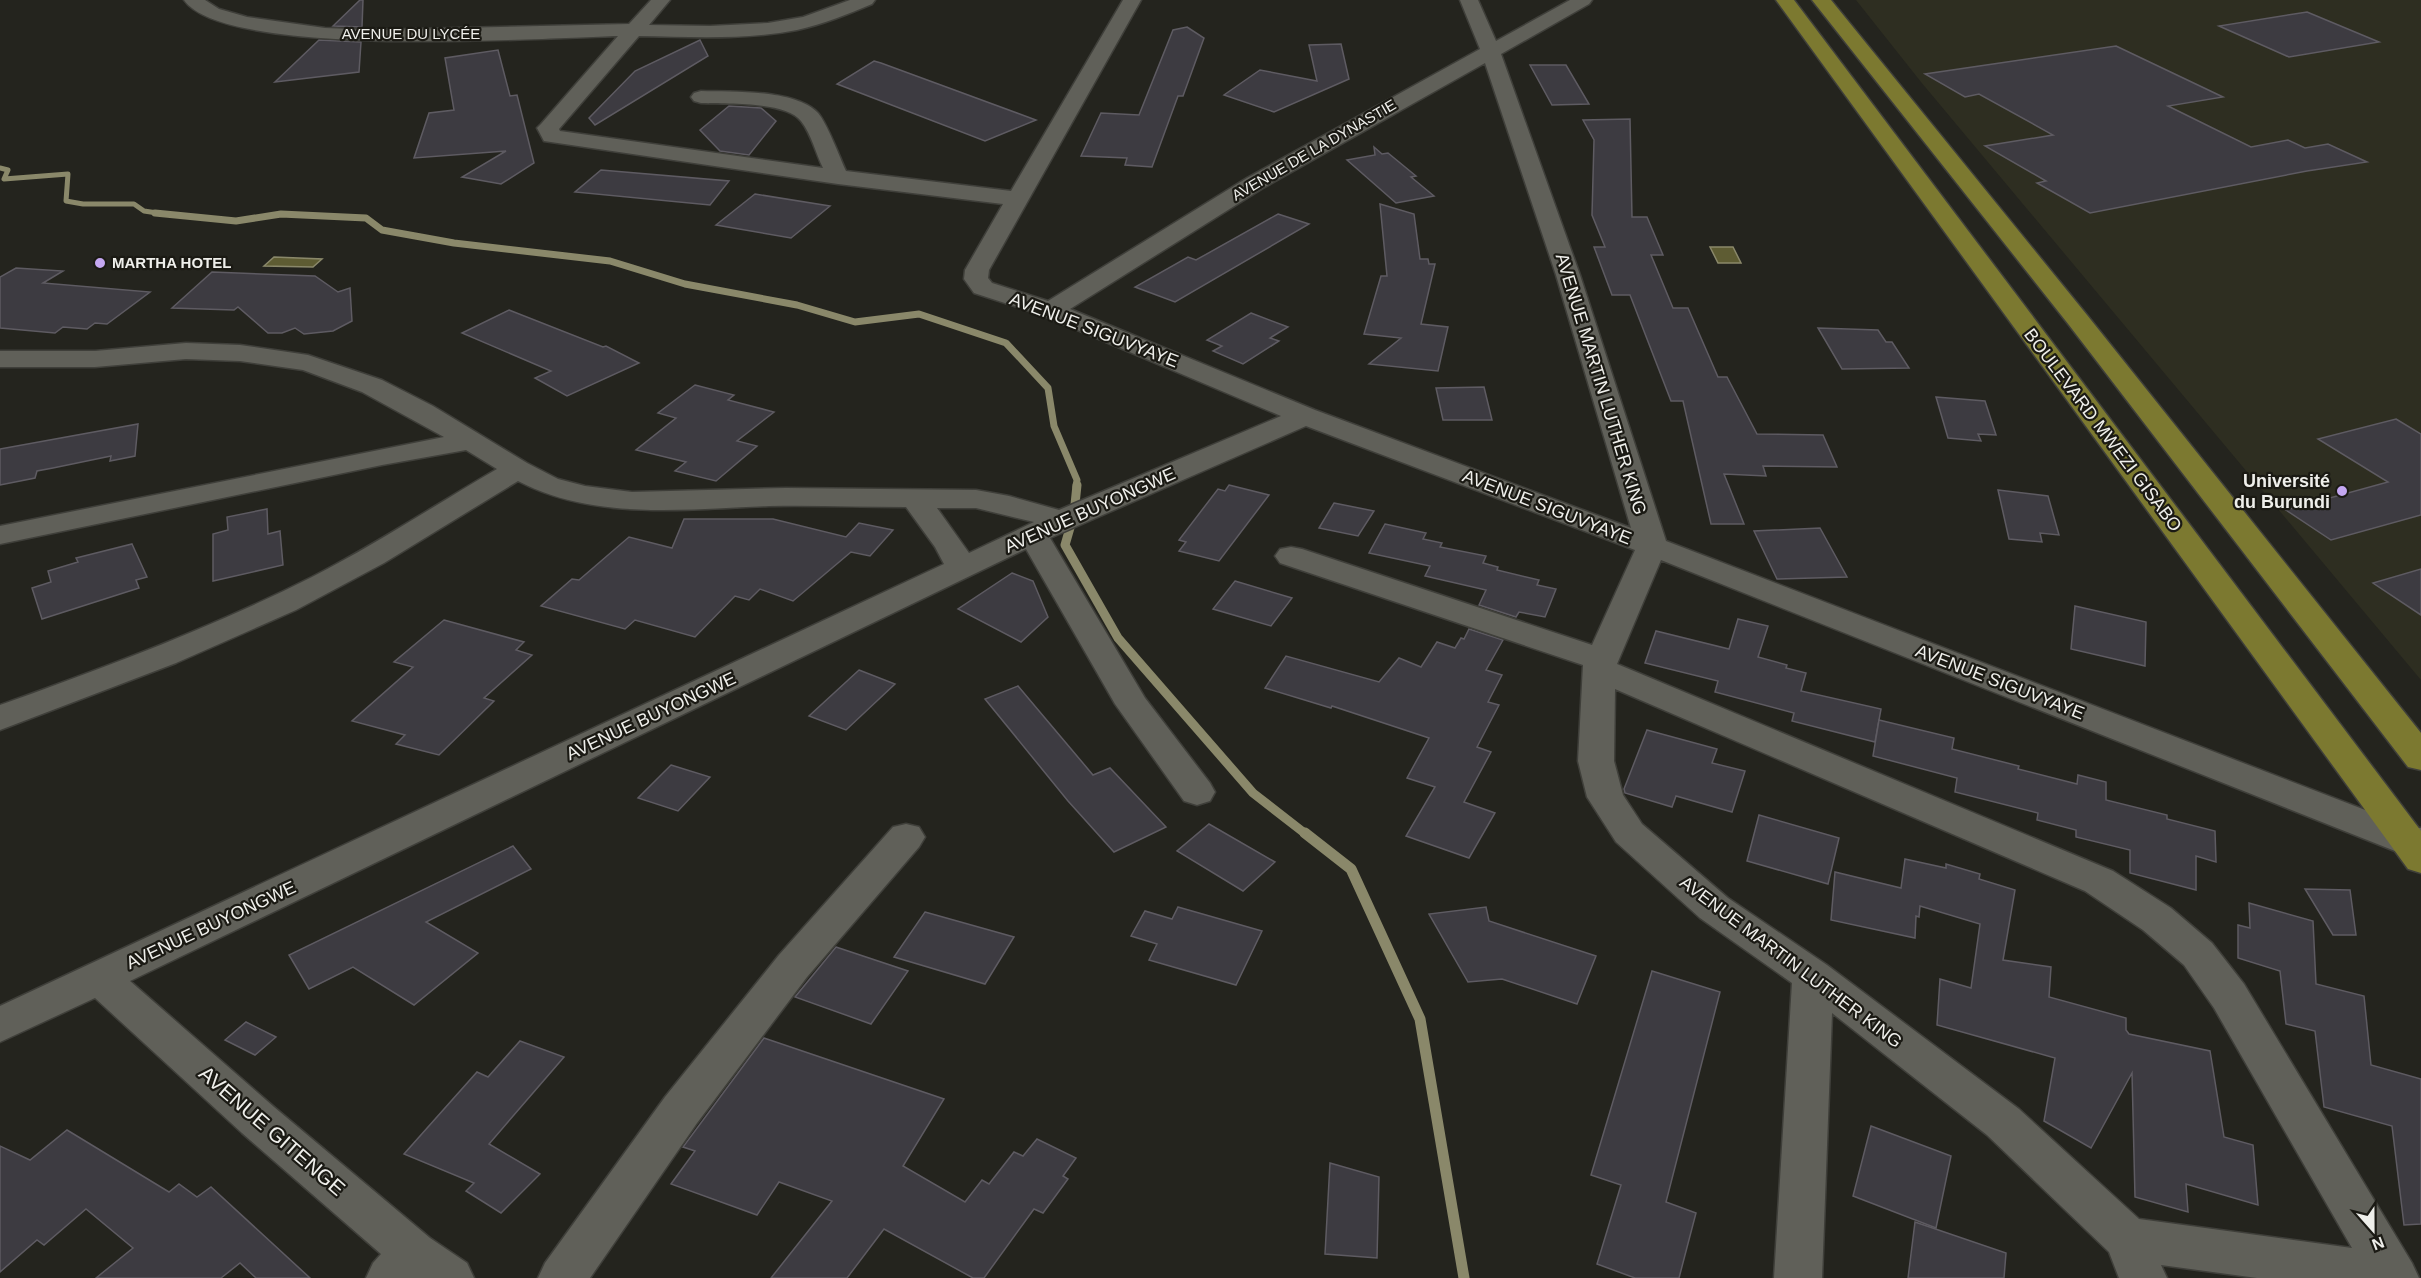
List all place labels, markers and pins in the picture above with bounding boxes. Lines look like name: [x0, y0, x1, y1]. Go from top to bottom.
place label: MARTHA HOTEL: [112, 254, 231, 271]
marker: MARTHA HOTEL: [93, 256, 107, 270]
place label: Université du Burundi: [2234, 471, 2330, 512]
marker: Université du Burundi: [2335, 484, 2349, 498]

